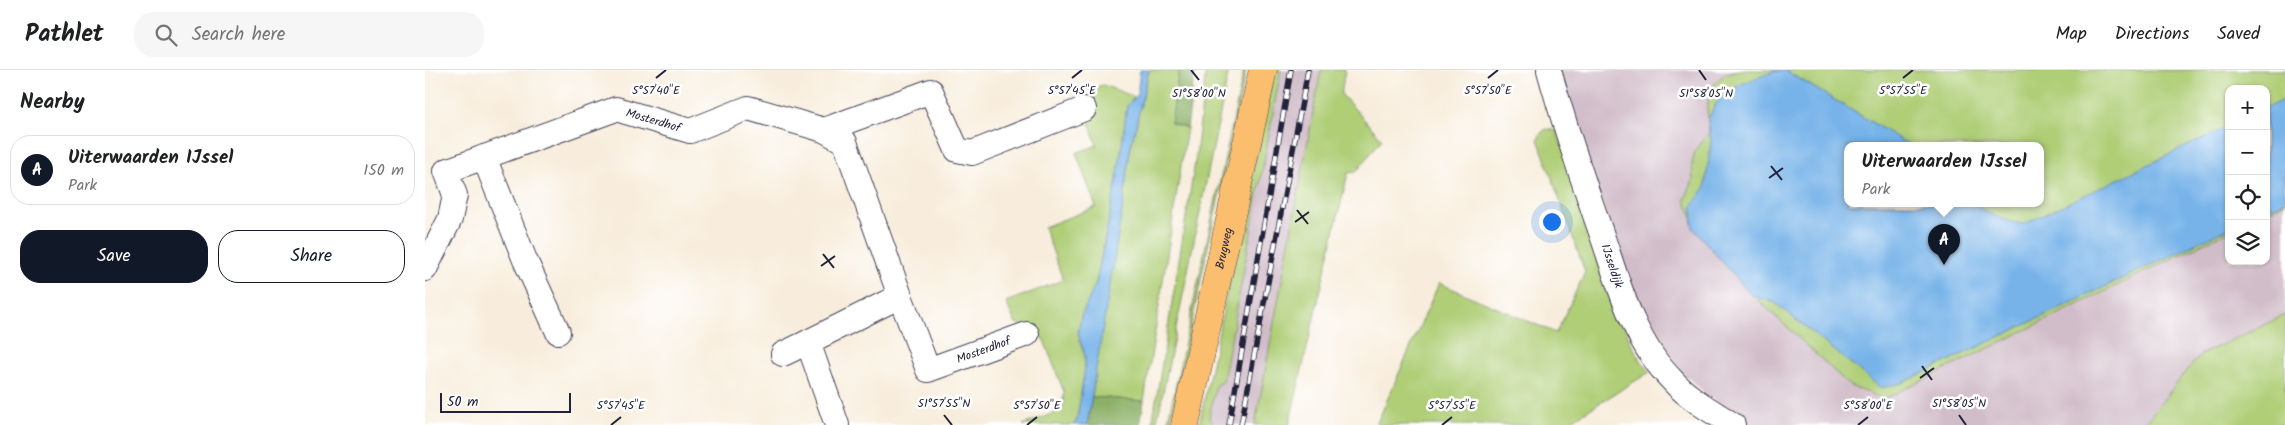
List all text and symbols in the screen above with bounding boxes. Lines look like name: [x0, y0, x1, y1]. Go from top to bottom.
search box: [134, 12, 484, 57]
text: Pathlet: [25, 15, 104, 54]
text: Search here: [192, 20, 285, 50]
text: Map: [2055, 20, 2087, 49]
text: Directions: [2115, 20, 2189, 49]
text: Saved: [2217, 20, 2260, 49]
icon: search: [152, 21, 180, 49]
text: 5°57'40"E: [632, 81, 681, 100]
text: 5°57'45"E: [1048, 81, 1097, 100]
text: 5°57'50"E: [1464, 81, 1513, 100]
text: 5°57'55"E: [1879, 81, 1928, 100]
text: 51°58'00"N: [1172, 84, 1226, 103]
text: 51°58'05"N: [1679, 84, 1733, 103]
map controls: [2225, 85, 2270, 265]
button: +: [2225, 85, 2270, 130]
text: Nearby: [20, 86, 85, 119]
street label: Mosterdhof: [623, 103, 684, 138]
button: −: [2225, 130, 2270, 175]
popup: [1844, 142, 2044, 207]
text: Uiterwaarden IJssel: [68, 143, 233, 173]
text: Uiterwaarden IJssel: [1861, 147, 2027, 177]
text: A: [32, 158, 42, 183]
text: 150 m: [363, 158, 404, 183]
text: Park: [68, 173, 97, 198]
button: locate: [2225, 175, 2270, 220]
text: Park: [1861, 177, 1890, 202]
your location: [1539, 209, 1565, 235]
button: layers: [2225, 220, 2270, 265]
pin: A: [1928, 224, 1960, 265]
street label: Brugweg: [1211, 225, 1238, 271]
button: Save: [20, 230, 208, 283]
button: Share: [218, 230, 405, 283]
street label: IJsseldijk: [1596, 241, 1628, 291]
street label: Mosterdhof: [954, 331, 1015, 369]
scale bar: [440, 390, 571, 413]
text: 50 m: [447, 391, 478, 413]
text: 51°57'55"N: [918, 394, 970, 413]
text: 51°58'05"N: [1932, 394, 1986, 413]
text: 5°57'45"E: [597, 396, 646, 415]
text: 5°57'50"E: [1013, 396, 1062, 415]
text: 5°57'55"E: [1428, 396, 1477, 415]
text: 5°58'00"E: [1844, 396, 1893, 415]

